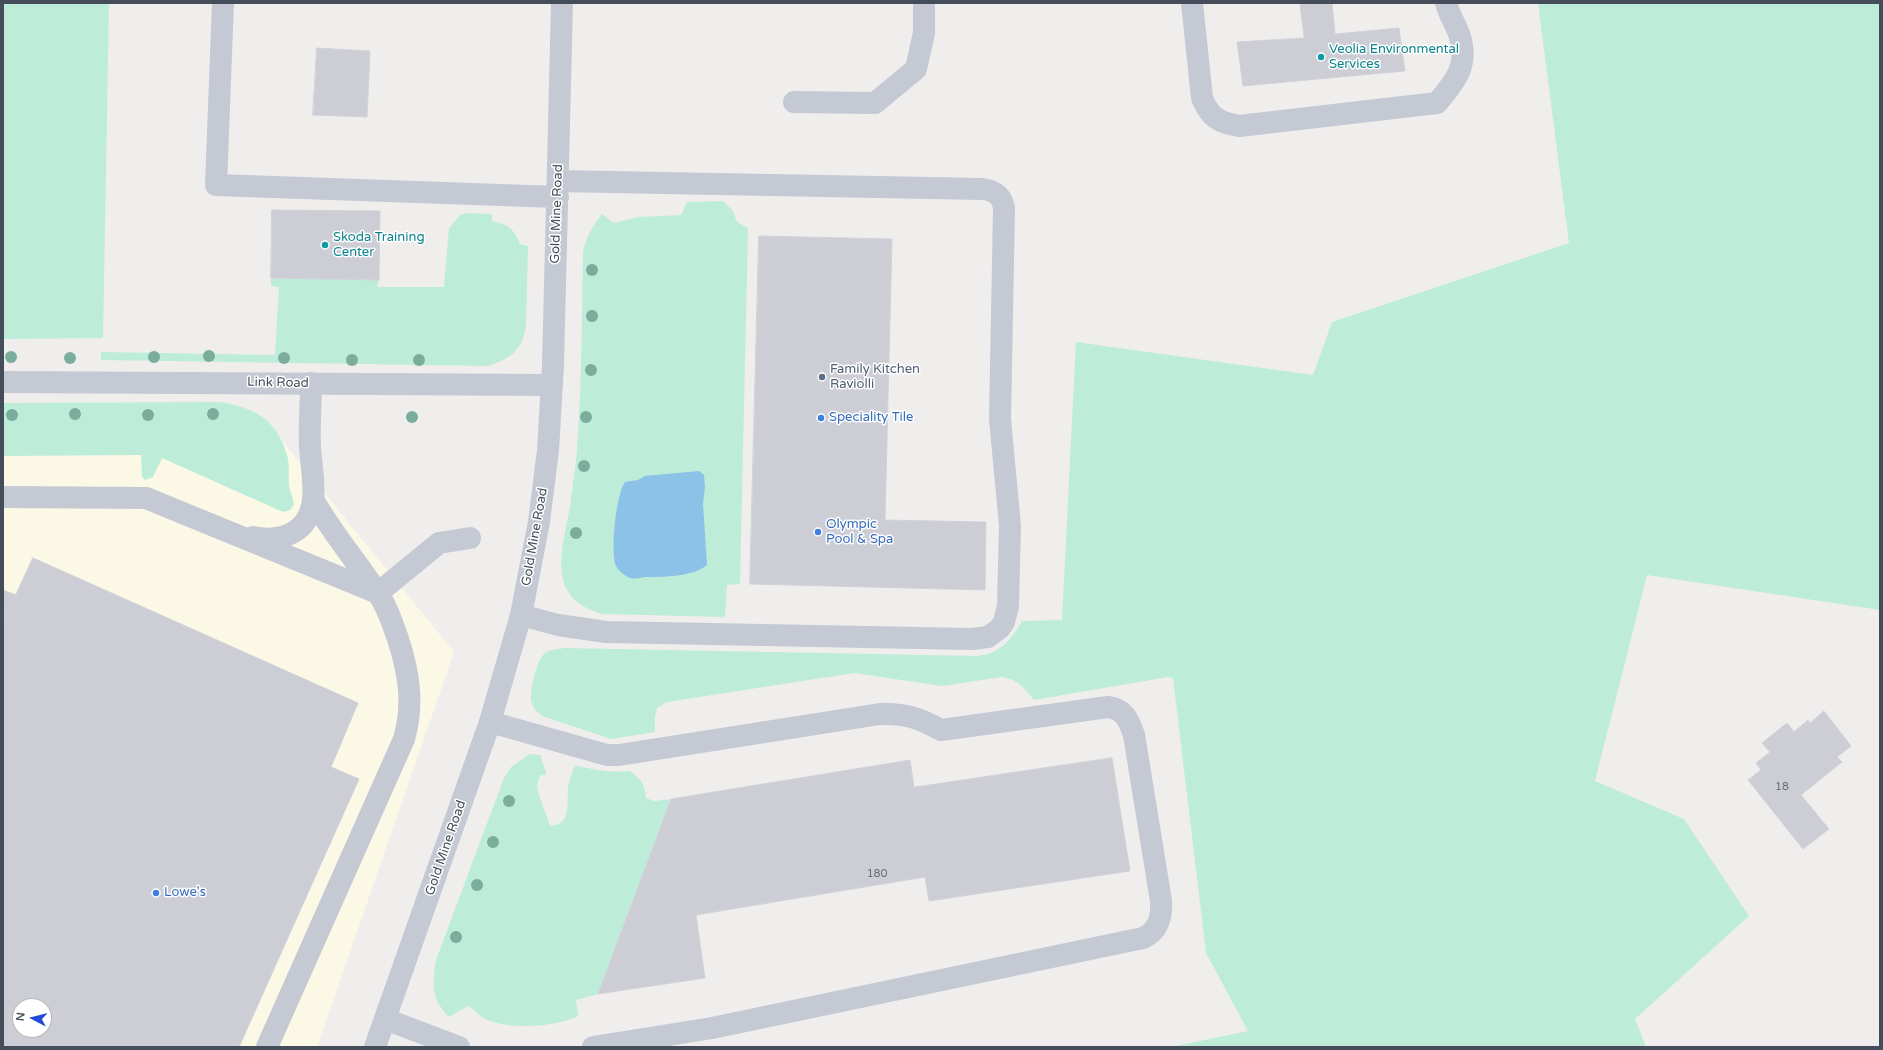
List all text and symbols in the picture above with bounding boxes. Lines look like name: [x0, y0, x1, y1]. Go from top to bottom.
place label: Veolia Environmental Services: [1329, 42, 1459, 73]
marker: Veolia Environmental Services: [1316, 52, 1326, 62]
street label: Gold Mine Road: [547, 164, 567, 264]
place label: Skoda Training Center: [333, 230, 425, 261]
marker: Skoda Training Center: [320, 240, 330, 250]
place label: Family Kitchen Raviolli: [830, 362, 920, 393]
marker: Family Kitchen Raviolli: [817, 372, 827, 382]
street label: Link Road: [247, 375, 309, 391]
place label: Speciality Tile: [829, 410, 913, 426]
marker: Speciality Tile: [816, 413, 826, 423]
street label: Gold Mine Road: [519, 487, 551, 587]
place label: Olympic Pool & Spa: [826, 517, 893, 548]
marker: Olympic Pool & Spa: [813, 527, 823, 537]
house number: 18: [1775, 780, 1789, 794]
street label: Gold Mine Road: [422, 798, 470, 898]
house number: 180: [867, 867, 887, 881]
place label: Lowe's: [164, 885, 206, 901]
marker: Lowe's: [151, 888, 161, 898]
north arrow: [12, 998, 52, 1038]
text: N: [14, 1011, 28, 1022]

